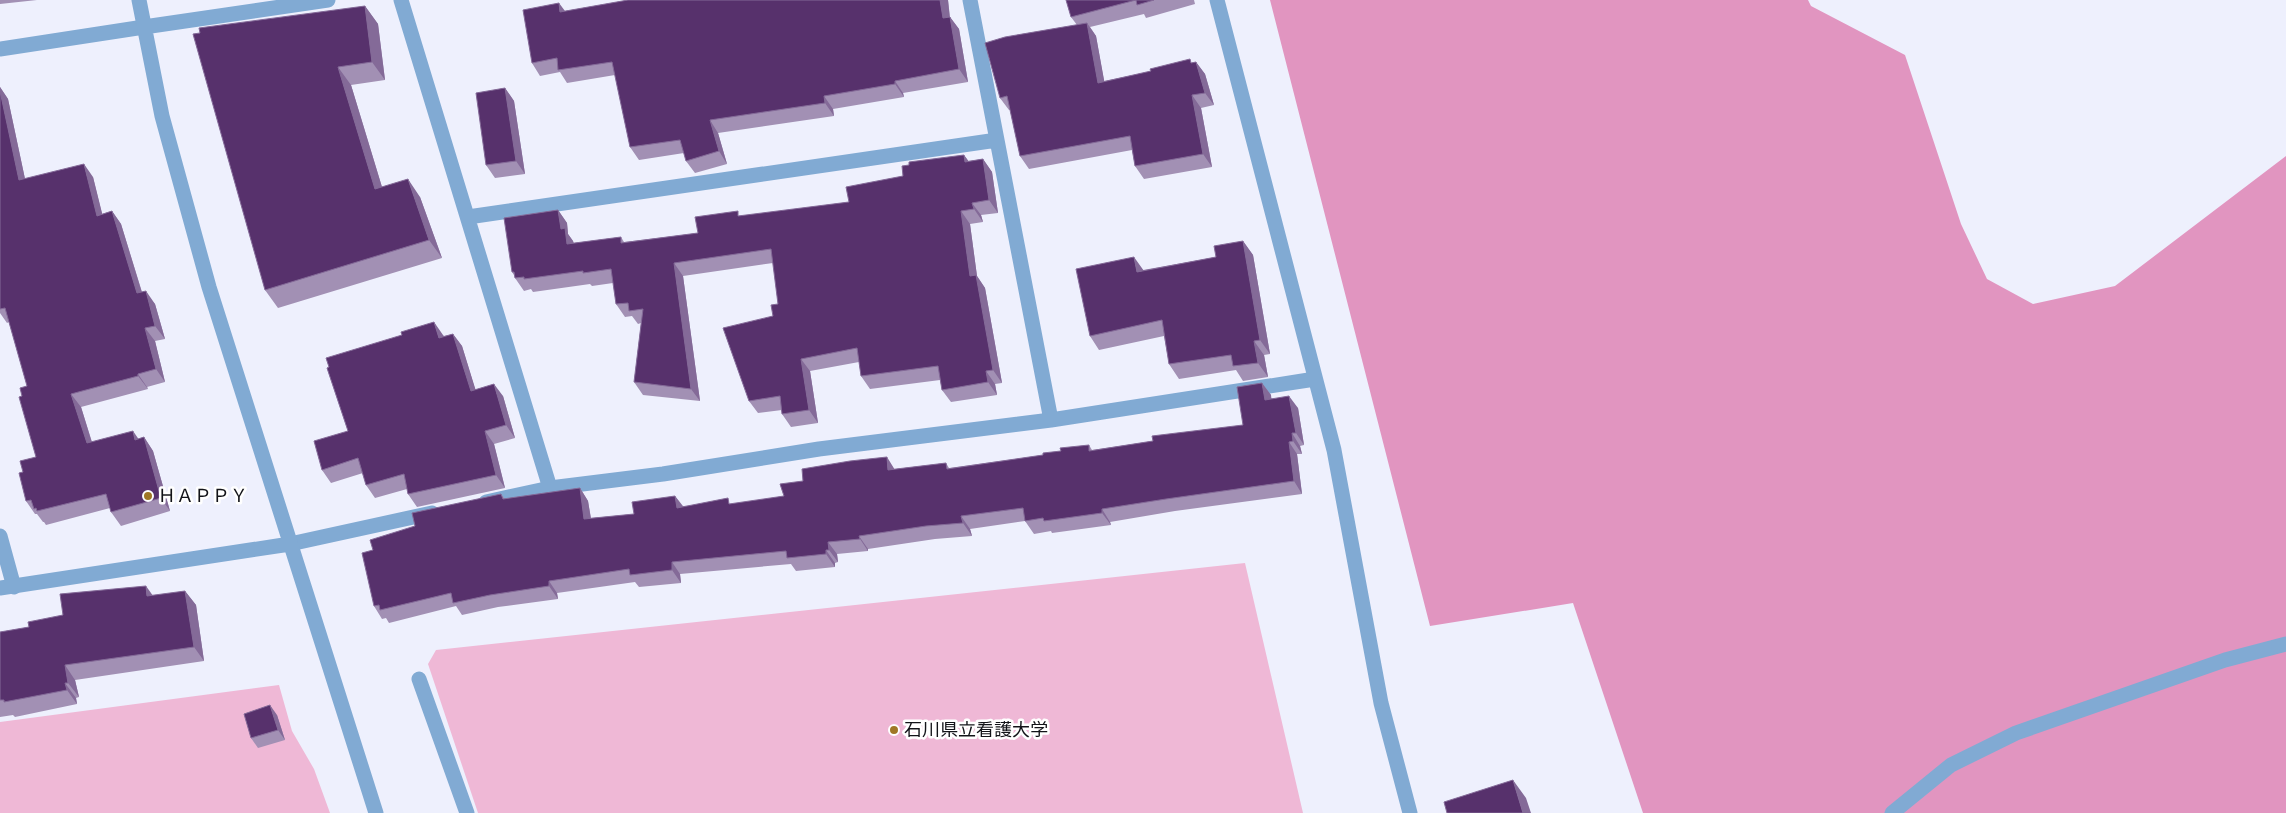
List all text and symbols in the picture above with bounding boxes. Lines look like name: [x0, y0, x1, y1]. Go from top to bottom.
place label: ＨＡＰＰＹ: [158, 485, 248, 507]
marker: ＨＡＰＰＹ: [142, 490, 154, 502]
place label: 石川県立看護大学: [904, 719, 1048, 741]
marker: 石川県立看護大学: [888, 724, 900, 736]

